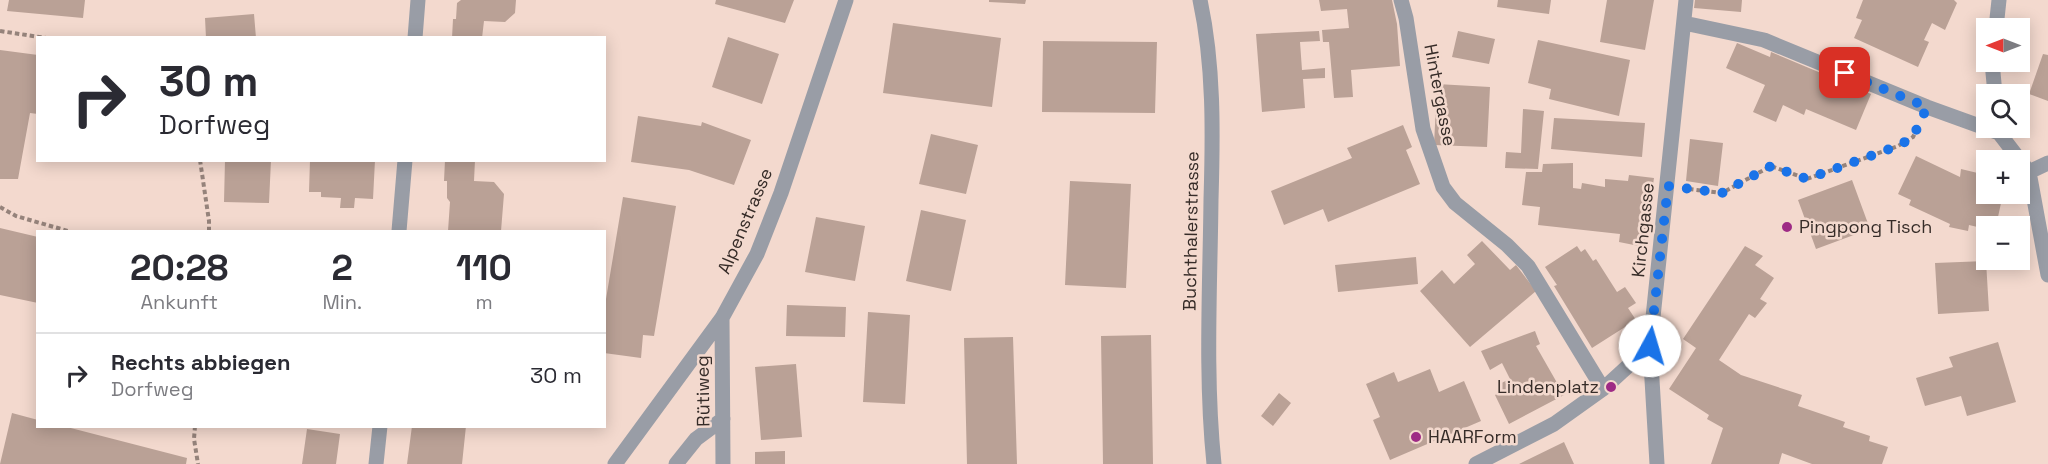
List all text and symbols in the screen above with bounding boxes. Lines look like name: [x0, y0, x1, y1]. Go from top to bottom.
north arrow: [1976, 18, 2030, 72]
map controls: [1976, 18, 2030, 270]
street label: Hintergasse: [1419, 42, 1462, 148]
pin: [1819, 47, 1870, 98]
text: 30 m: [159, 55, 258, 108]
icon: arrive: [1828, 56, 1861, 89]
icon: right: [60, 60, 138, 138]
button: search: [1976, 84, 2030, 138]
text: Dorfweg: [159, 107, 270, 142]
button: +: [1976, 150, 2030, 204]
street label: Buchthalerstrasse: [1178, 151, 1203, 311]
street label: Alpenstrasse: [712, 164, 777, 277]
street label: Kirchgasse: [1626, 181, 1659, 278]
place label: Pingpong Tisch: [1799, 215, 1932, 238]
button: −: [1976, 216, 2030, 270]
marker: Pingpong Tisch: [1780, 220, 1794, 234]
text: 20:28: [130, 245, 228, 291]
text: 2: [332, 245, 353, 291]
text: 110: [456, 245, 512, 291]
text: Ankunft: [140, 289, 218, 315]
text: Min.: [323, 289, 362, 315]
text: m: [475, 289, 493, 315]
position arrow: [1618, 314, 1682, 378]
text: Rechts abbiegen: [111, 348, 291, 376]
street label: Rütiweg: [690, 355, 715, 427]
icon: right: [60, 359, 93, 392]
text: 30 m: [530, 361, 582, 389]
place label: Lindenplatz: [1497, 375, 1599, 398]
text: Dorfweg: [111, 376, 194, 402]
marker: Lindenplatz: [1604, 380, 1618, 394]
place label: HAARForm: [1428, 425, 1517, 448]
marker: HAARForm: [1409, 430, 1423, 444]

